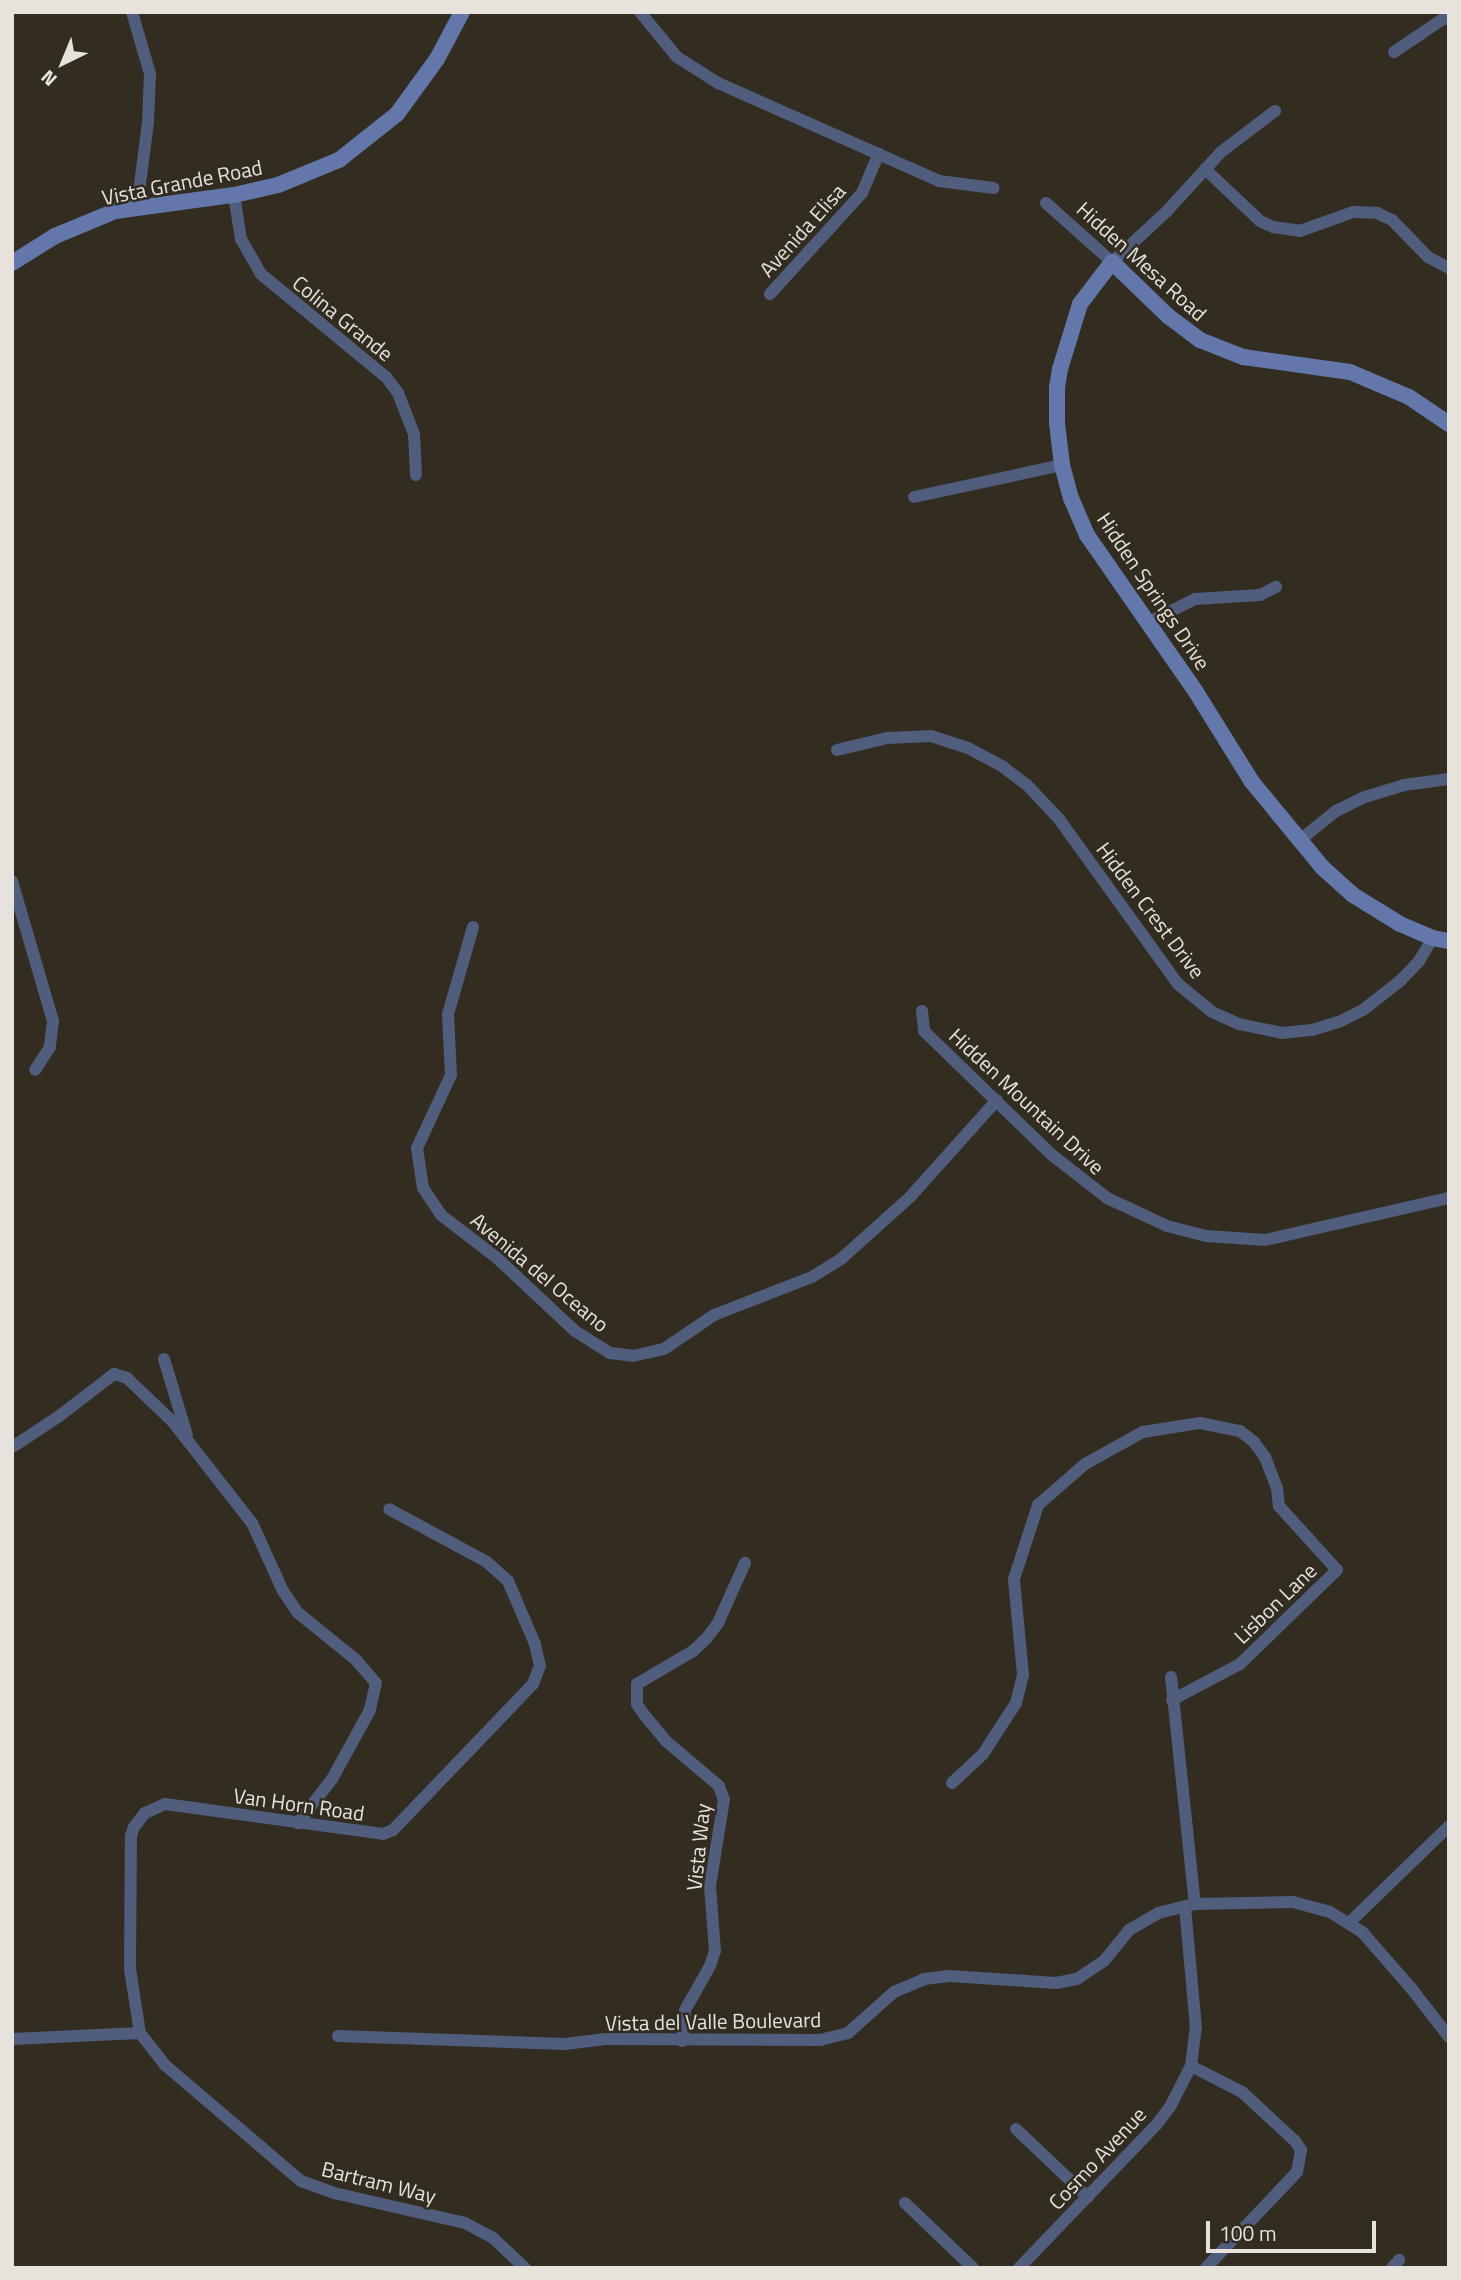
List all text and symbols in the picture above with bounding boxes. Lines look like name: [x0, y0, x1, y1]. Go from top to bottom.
north arrow: [28, 28, 98, 98]
text: N: [34, 64, 63, 94]
street label: Vista Grande Road: [100, 154, 264, 210]
street label: Avenida Elisa: [754, 178, 850, 282]
street label: Hidden Mesa Road: [1072, 196, 1212, 326]
street label: Colina Grande: [288, 270, 398, 366]
street label: Hidden Springs Drive: [1092, 508, 1216, 674]
street label: Hidden Crest Drive: [1092, 837, 1210, 983]
street label: Hidden Mountain Drive: [944, 1023, 1110, 1179]
street label: Avenida del Oceano: [466, 1207, 614, 1337]
street label: Lisbon Lane: [1229, 1557, 1321, 1649]
street label: Van Horn Road: [232, 1782, 366, 1826]
street label: Vista Way: [681, 1802, 715, 1892]
street label: Vista del Valle Boulevard: [605, 2007, 821, 2035]
street label: Cosmo Avenue: [1043, 2101, 1151, 2215]
street label: Bartram Way: [319, 2156, 439, 2208]
scale bar: [1209, 2206, 1379, 2250]
text: 100 m: [1219, 2217, 1276, 2249]

